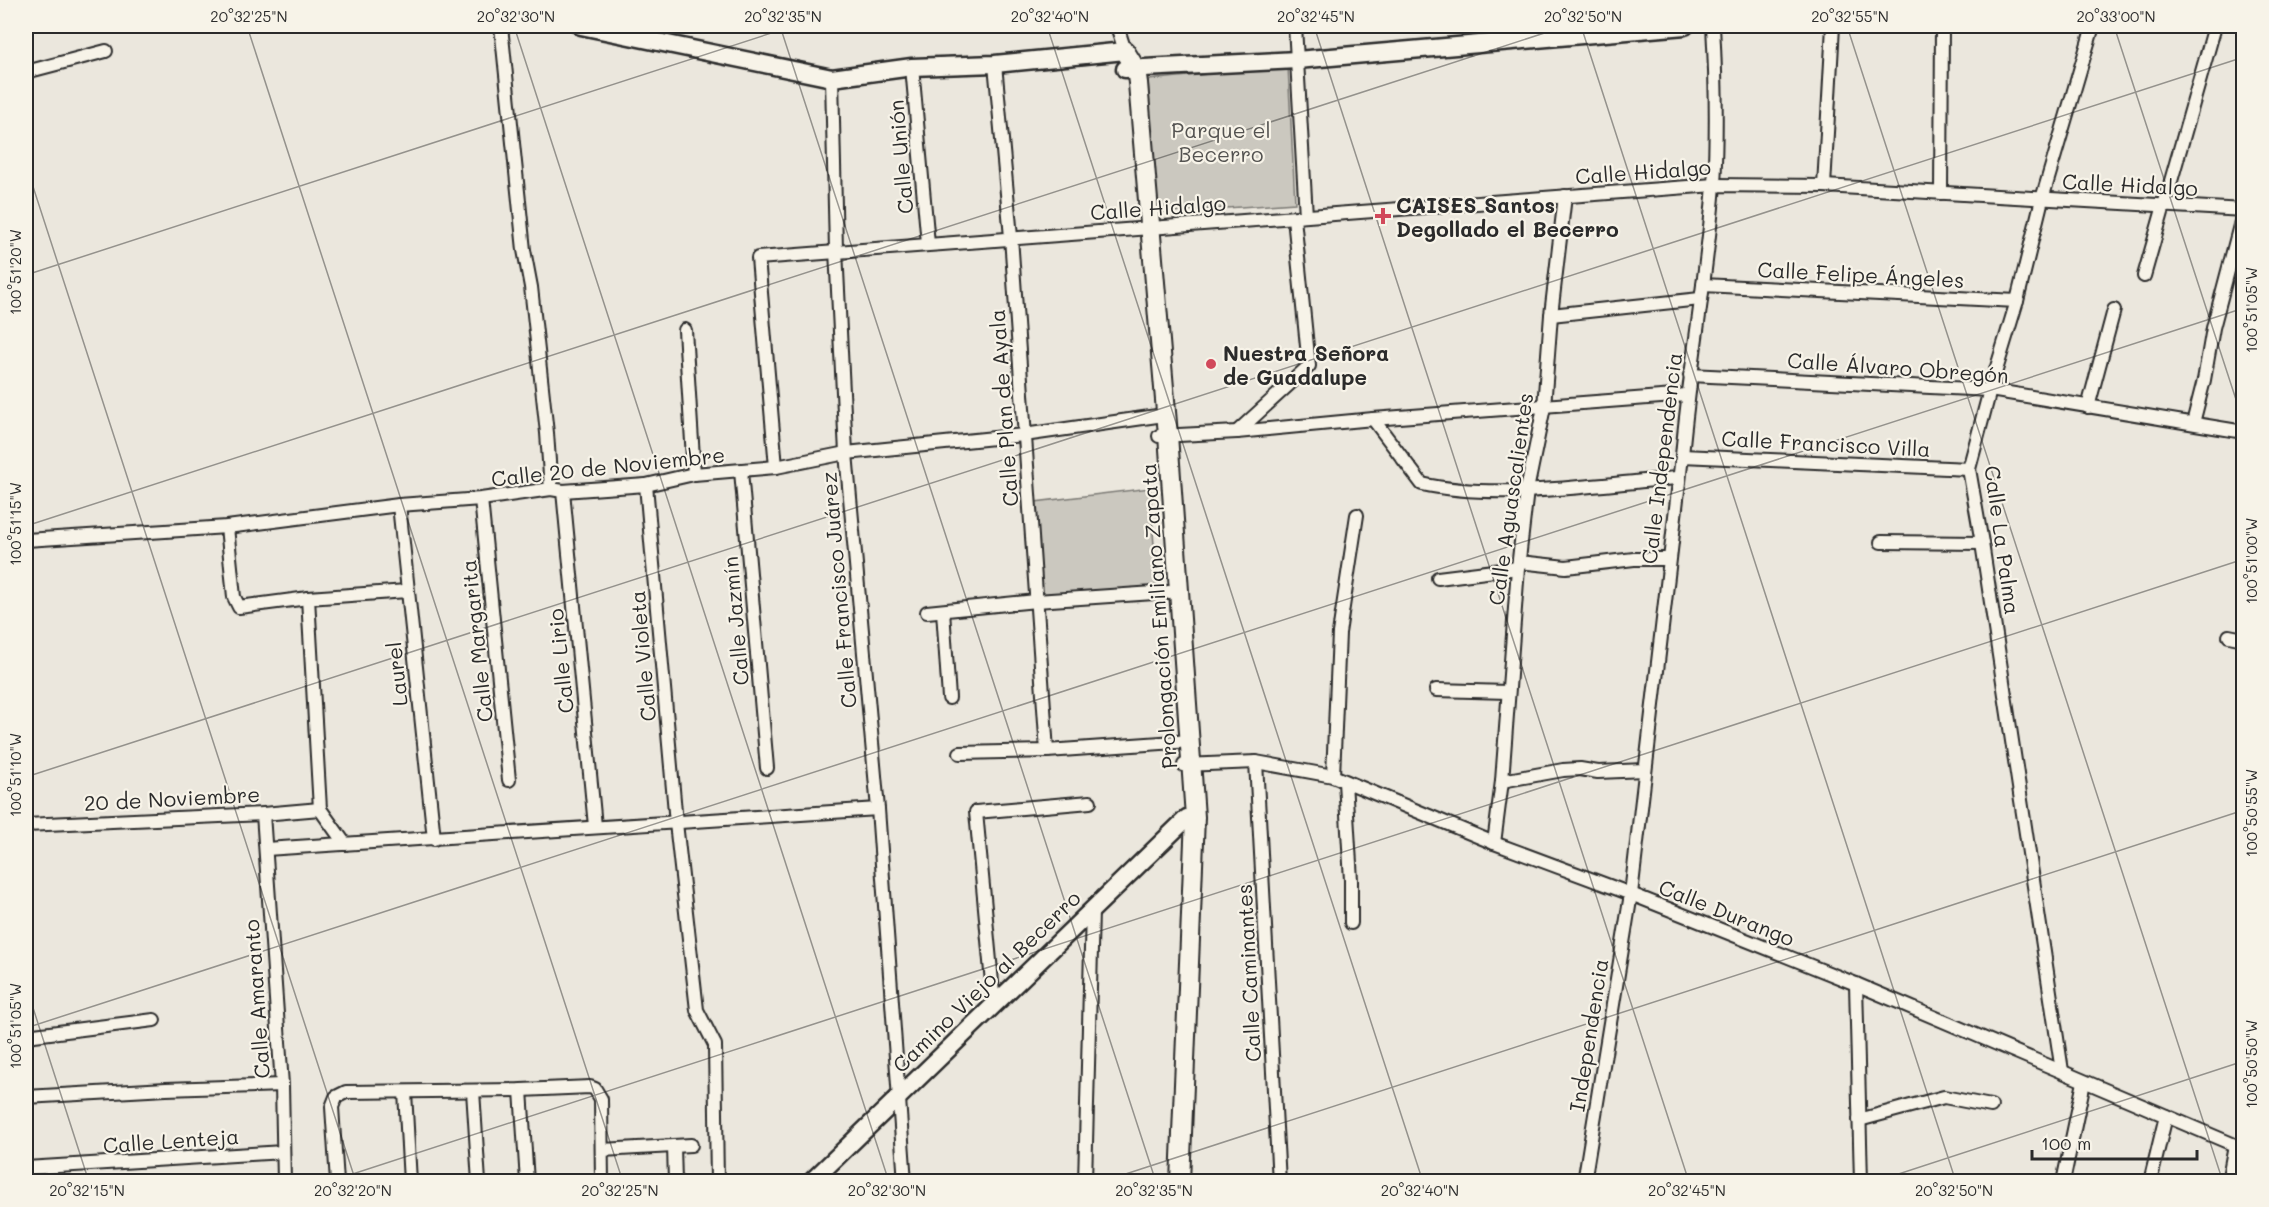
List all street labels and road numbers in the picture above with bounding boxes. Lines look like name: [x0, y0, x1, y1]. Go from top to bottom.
street label: Calle Unión: [882, 99, 918, 215]
street label: Calle Hidalgo: [1574, 153, 1712, 189]
street label: Calle Hidalgo: [2061, 167, 2199, 201]
street label: Calle Hidalgo: [1089, 189, 1227, 225]
street label: Calle Felipe Ángeles: [1757, 255, 1965, 293]
street label: Calle Plan de Ayala: [983, 308, 1023, 508]
street label: Calle Álvaro Obregón: [1786, 346, 2010, 388]
street label: Calle Independencia: [1635, 351, 1687, 565]
street label: Calle Aguascalientes: [1482, 391, 1538, 607]
street label: Calle Francisco Villa: [1721, 424, 1931, 462]
street label: Calle 20 de Noviembre: [490, 440, 726, 492]
street label: Prolongación Emiliano Zapata: [1134, 462, 1182, 770]
street label: Calle La Palma: [1979, 464, 2027, 616]
street label: Calle Francisco Juárez: [814, 471, 862, 709]
street label: Calle Jazmín: [716, 555, 754, 687]
street label: Calle Margarita: [454, 558, 498, 724]
street label: Calle Violeta: [623, 589, 661, 723]
street label: Calle Lirio: [541, 607, 579, 715]
street label: Laurel: [379, 641, 413, 707]
street label: 20 de Noviembre: [83, 780, 261, 816]
street label: Calle Durango: [1655, 872, 1799, 952]
street label: Calle Caminantes: [1230, 883, 1266, 1063]
street label: Camino Viejo al Becerro: [886, 884, 1086, 1078]
street label: Calle Amaranto: [237, 918, 275, 1080]
street label: Independencia: [1563, 957, 1613, 1113]
street label: Calle Lenteja: [102, 1122, 240, 1158]

